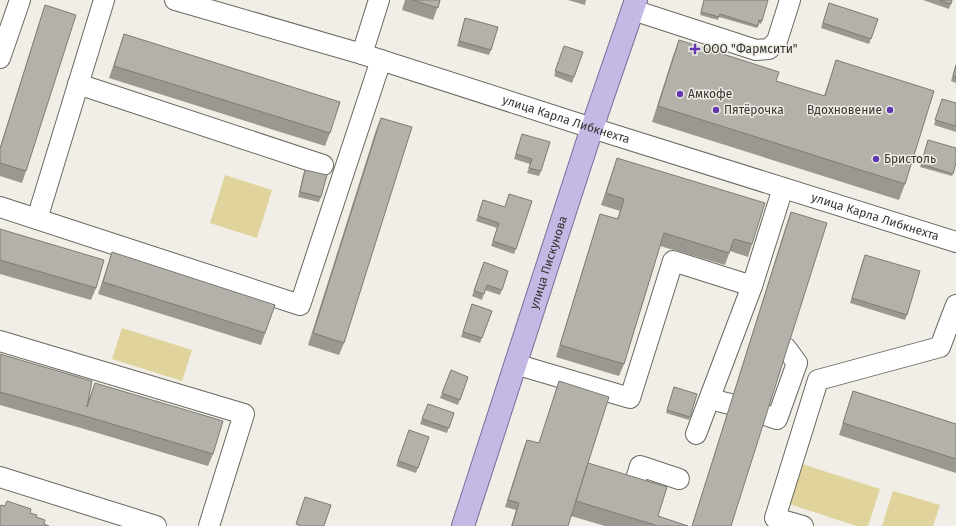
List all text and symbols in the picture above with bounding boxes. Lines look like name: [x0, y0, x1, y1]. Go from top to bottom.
place label: ООО "Фармсити": [703, 42, 798, 56]
marker: ООО "Фармсити": [690, 44, 700, 54]
place label: Амкофе: [688, 87, 732, 101]
marker: Амкофе: [675, 89, 685, 99]
street label: улица Карла Либкнехта: [501, 93, 632, 146]
place label: Пятёрочка: [724, 103, 784, 117]
place label: Вдохновение: [807, 103, 882, 117]
marker: Пятёрочка: [711, 105, 721, 115]
marker: Вдохновение: [885, 105, 895, 115]
place label: Бристоль: [884, 152, 936, 166]
marker: Бристоль: [871, 154, 881, 164]
street label: улица Карла Либкнехта: [810, 190, 941, 243]
street label: улица Пискунова: [527, 214, 570, 311]

